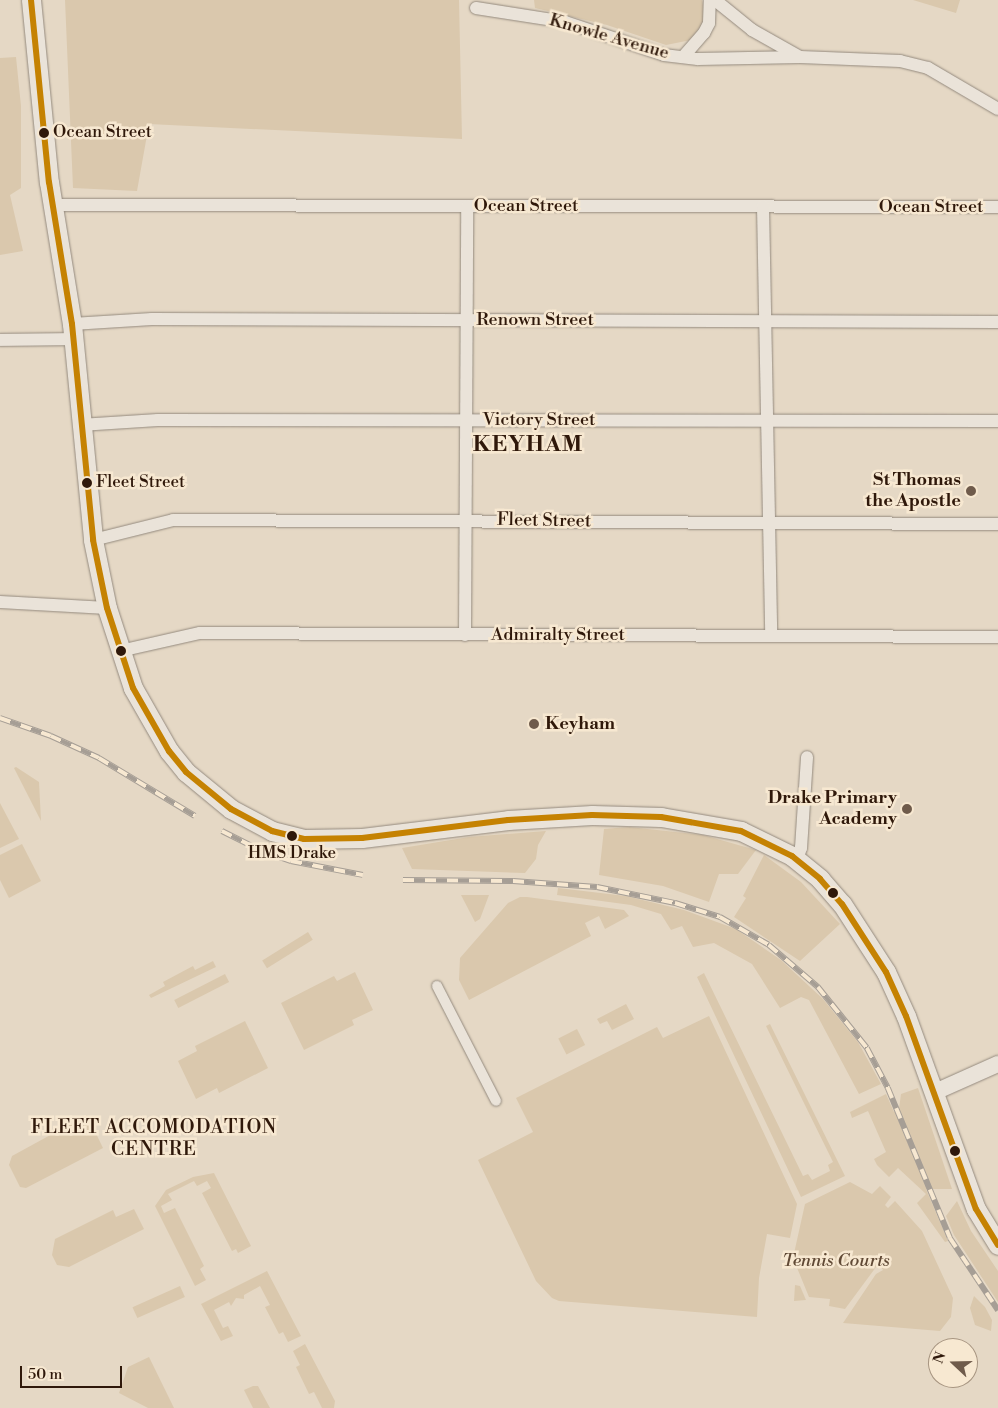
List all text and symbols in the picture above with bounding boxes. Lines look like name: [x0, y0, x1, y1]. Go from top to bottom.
street label: Knowle Avenue: [547, 10, 671, 64]
place label: Ocean Street: [53, 123, 152, 143]
marker: Ocean Street: [39, 128, 49, 138]
street label: Ocean Street: [474, 195, 578, 217]
street label: Ocean Street: [879, 196, 983, 218]
street label: Renown Street: [476, 309, 594, 331]
street label: Victory Street: [483, 409, 595, 431]
district label: KEYHAM: [472, 432, 584, 458]
place label: St Thomas the Apostle: [865, 470, 961, 512]
place label: Fleet Street: [96, 473, 185, 493]
marker: Fleet Street: [82, 478, 92, 488]
marker: St Thomas the Apostle: [965, 485, 977, 497]
street label: Fleet Street: [497, 509, 591, 533]
street label: Admiralty Street: [491, 624, 625, 646]
unlabelled marker: [116, 646, 126, 656]
place label: Keyham: [545, 713, 615, 735]
marker: Keyham: [527, 717, 541, 731]
place label: Drake Primary Academy: [768, 788, 897, 831]
marker: Drake Primary Academy: [901, 803, 913, 815]
marker: HMS Drake: [287, 831, 297, 841]
place label: HMS Drake: [248, 844, 336, 864]
unlabelled marker: [828, 888, 838, 898]
district label: FLEET ACCOMODATION CENTRE: [29, 1117, 279, 1161]
unlabelled marker: [950, 1146, 960, 1156]
park label: Tennis Courts: [782, 1250, 890, 1272]
north arrow: [928, 1338, 978, 1388]
text: N: [930, 1350, 950, 1366]
scale bar: [22, 1356, 125, 1388]
text: 50 m: [28, 1365, 62, 1384]

